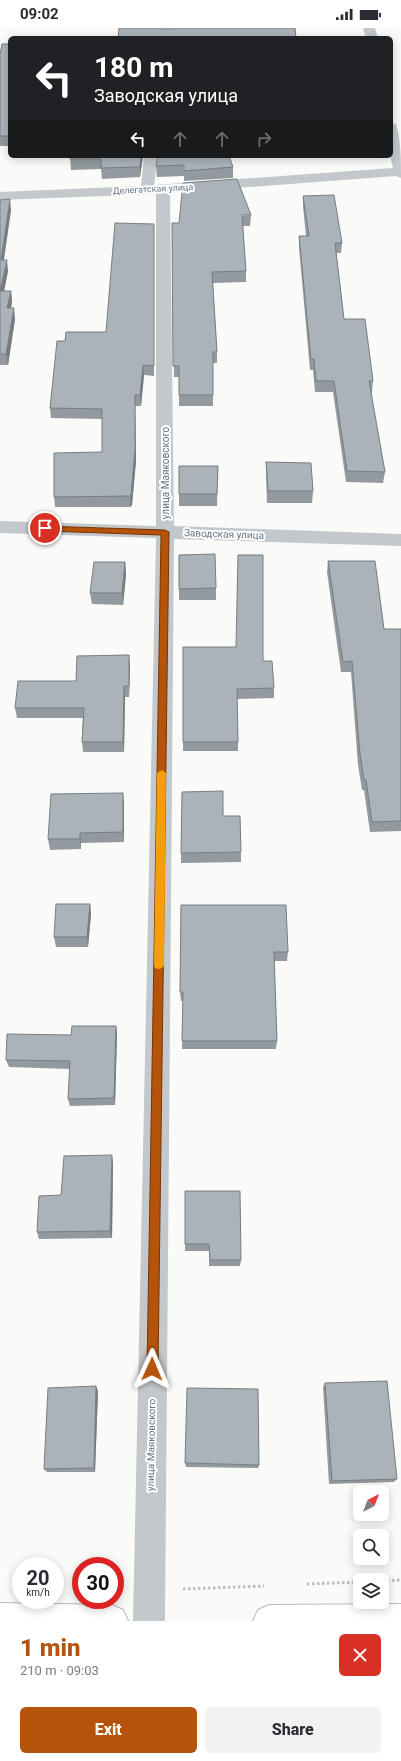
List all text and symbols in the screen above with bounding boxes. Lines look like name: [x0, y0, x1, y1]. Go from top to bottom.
text: 09:02: [20, 5, 59, 23]
text: 180 m: [94, 51, 173, 84]
icon: left: [28, 52, 80, 104]
text: Заводская улица: [94, 85, 238, 106]
icon: left: [127, 128, 149, 150]
icon: ahead: [169, 128, 191, 150]
icon: ahead: [211, 128, 233, 150]
icon: right: [253, 128, 275, 150]
street label: Делегатская улица: [113, 182, 194, 196]
street label: улица Маяковского: [160, 427, 171, 519]
pin: [28, 511, 62, 545]
icon: arrive: [34, 517, 56, 539]
street label: Заводская улица: [184, 527, 264, 541]
position arrow: [131, 1348, 173, 1390]
street label: улица Маяковского: [145, 1398, 157, 1491]
north arrow: [353, 1485, 389, 1521]
map controls: [353, 1485, 389, 1609]
button: search: [353, 1529, 389, 1565]
speed limit sign: 30: [72, 1557, 124, 1609]
text: 20: [27, 1566, 49, 1590]
button: layers: [353, 1573, 389, 1609]
text: km/h: [26, 1587, 50, 1598]
text: 1 min: [20, 1634, 81, 1662]
button: close: [339, 1634, 381, 1676]
text: 210 m · 09:03: [20, 1663, 99, 1678]
button: Exit: [20, 1707, 197, 1753]
button: Share: [205, 1707, 381, 1753]

